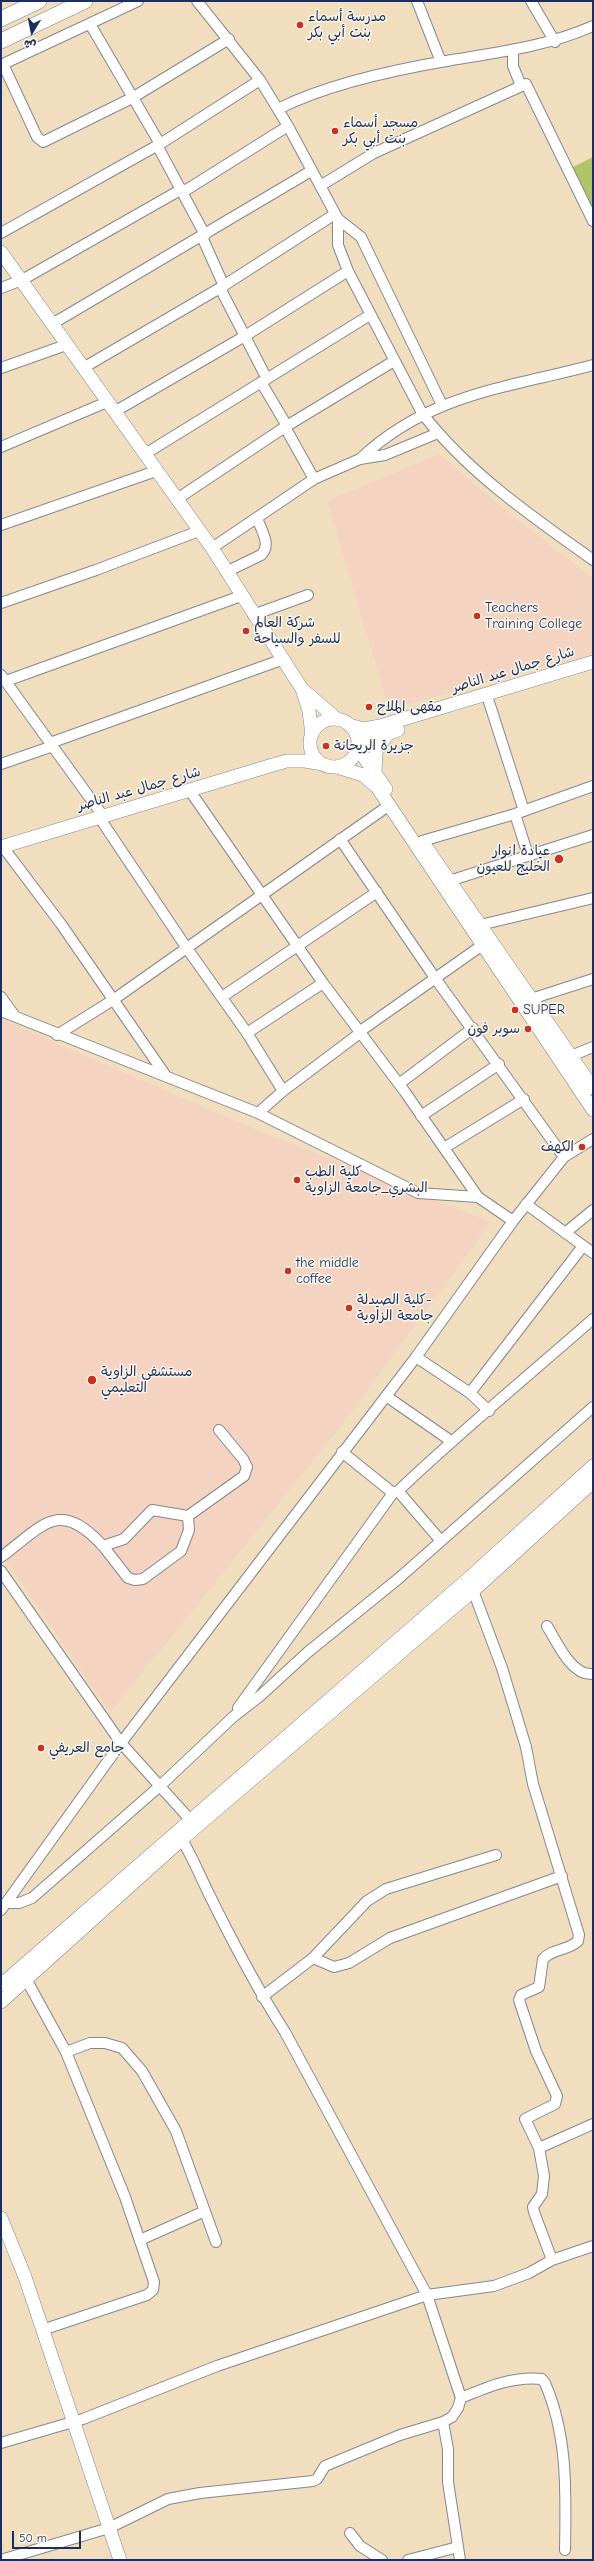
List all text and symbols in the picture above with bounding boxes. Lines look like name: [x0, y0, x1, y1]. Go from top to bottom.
place label: مدرسة أسماء بنت أبي بكر: [308, 9, 386, 42]
north arrow: [12, 12, 52, 52]
marker: مدرسة أسماء بنت أبي بكر: [295, 20, 305, 30]
text: ش: [23, 37, 37, 52]
place label: مسجد أسماء بنت أبي بكر: [343, 115, 418, 148]
marker: مسجد أسماء بنت أبي بكر: [330, 126, 340, 136]
place label: Teachers Training College: [485, 600, 582, 632]
marker: Teachers Training College: [472, 611, 482, 621]
place label: شركة العالم للسفر والسياحة: [254, 615, 341, 648]
marker: شركة العالم للسفر والسياحة: [241, 626, 251, 636]
street label: شارع جمال عبد الناصر: [450, 643, 576, 697]
place label: مقهى الملاح: [377, 699, 442, 715]
marker: مقهى الملاح: [364, 702, 374, 712]
place label: جزيرة الريحانة: [334, 738, 414, 754]
marker: جزيرة الريحانة: [321, 741, 331, 751]
street label: شارع جمال عبد الناصر: [75, 763, 203, 815]
place label: عيادة انوار الخليج للعيون: [476, 843, 550, 876]
marker: عيادة انوار الخليج للعيون: [553, 853, 565, 865]
place label: SUPER: [523, 1002, 565, 1018]
marker: SUPER: [510, 1005, 520, 1015]
place label: سوبر فون: [467, 1021, 520, 1037]
marker: سوبر فون: [523, 1024, 533, 1034]
place label: الكهف: [541, 1139, 574, 1155]
marker: الكهف: [577, 1142, 587, 1152]
place label: كلية الطب البشري_جامعة الزاوية: [305, 1164, 428, 1196]
marker: كلية الطب البشري_جامعة الزاوية: [292, 1175, 302, 1185]
place label: the middle coffee: [296, 1255, 359, 1288]
marker: the middle coffee: [283, 1266, 293, 1276]
place label: كلية الصيدلة- جامعة الزاوية: [357, 1292, 434, 1324]
marker: كلية الصيدلة- جامعة الزاوية: [344, 1303, 354, 1313]
place label: مستشفى الزاوية التعليمي: [101, 1364, 192, 1396]
marker: مستشفى الزاوية التعليمي: [86, 1374, 98, 1386]
place label: جامع العريفي: [49, 1740, 124, 1756]
marker: جامع العريفي: [36, 1743, 46, 1753]
scale bar: [14, 2523, 83, 2549]
text: 50 m: [19, 2531, 47, 2545]

